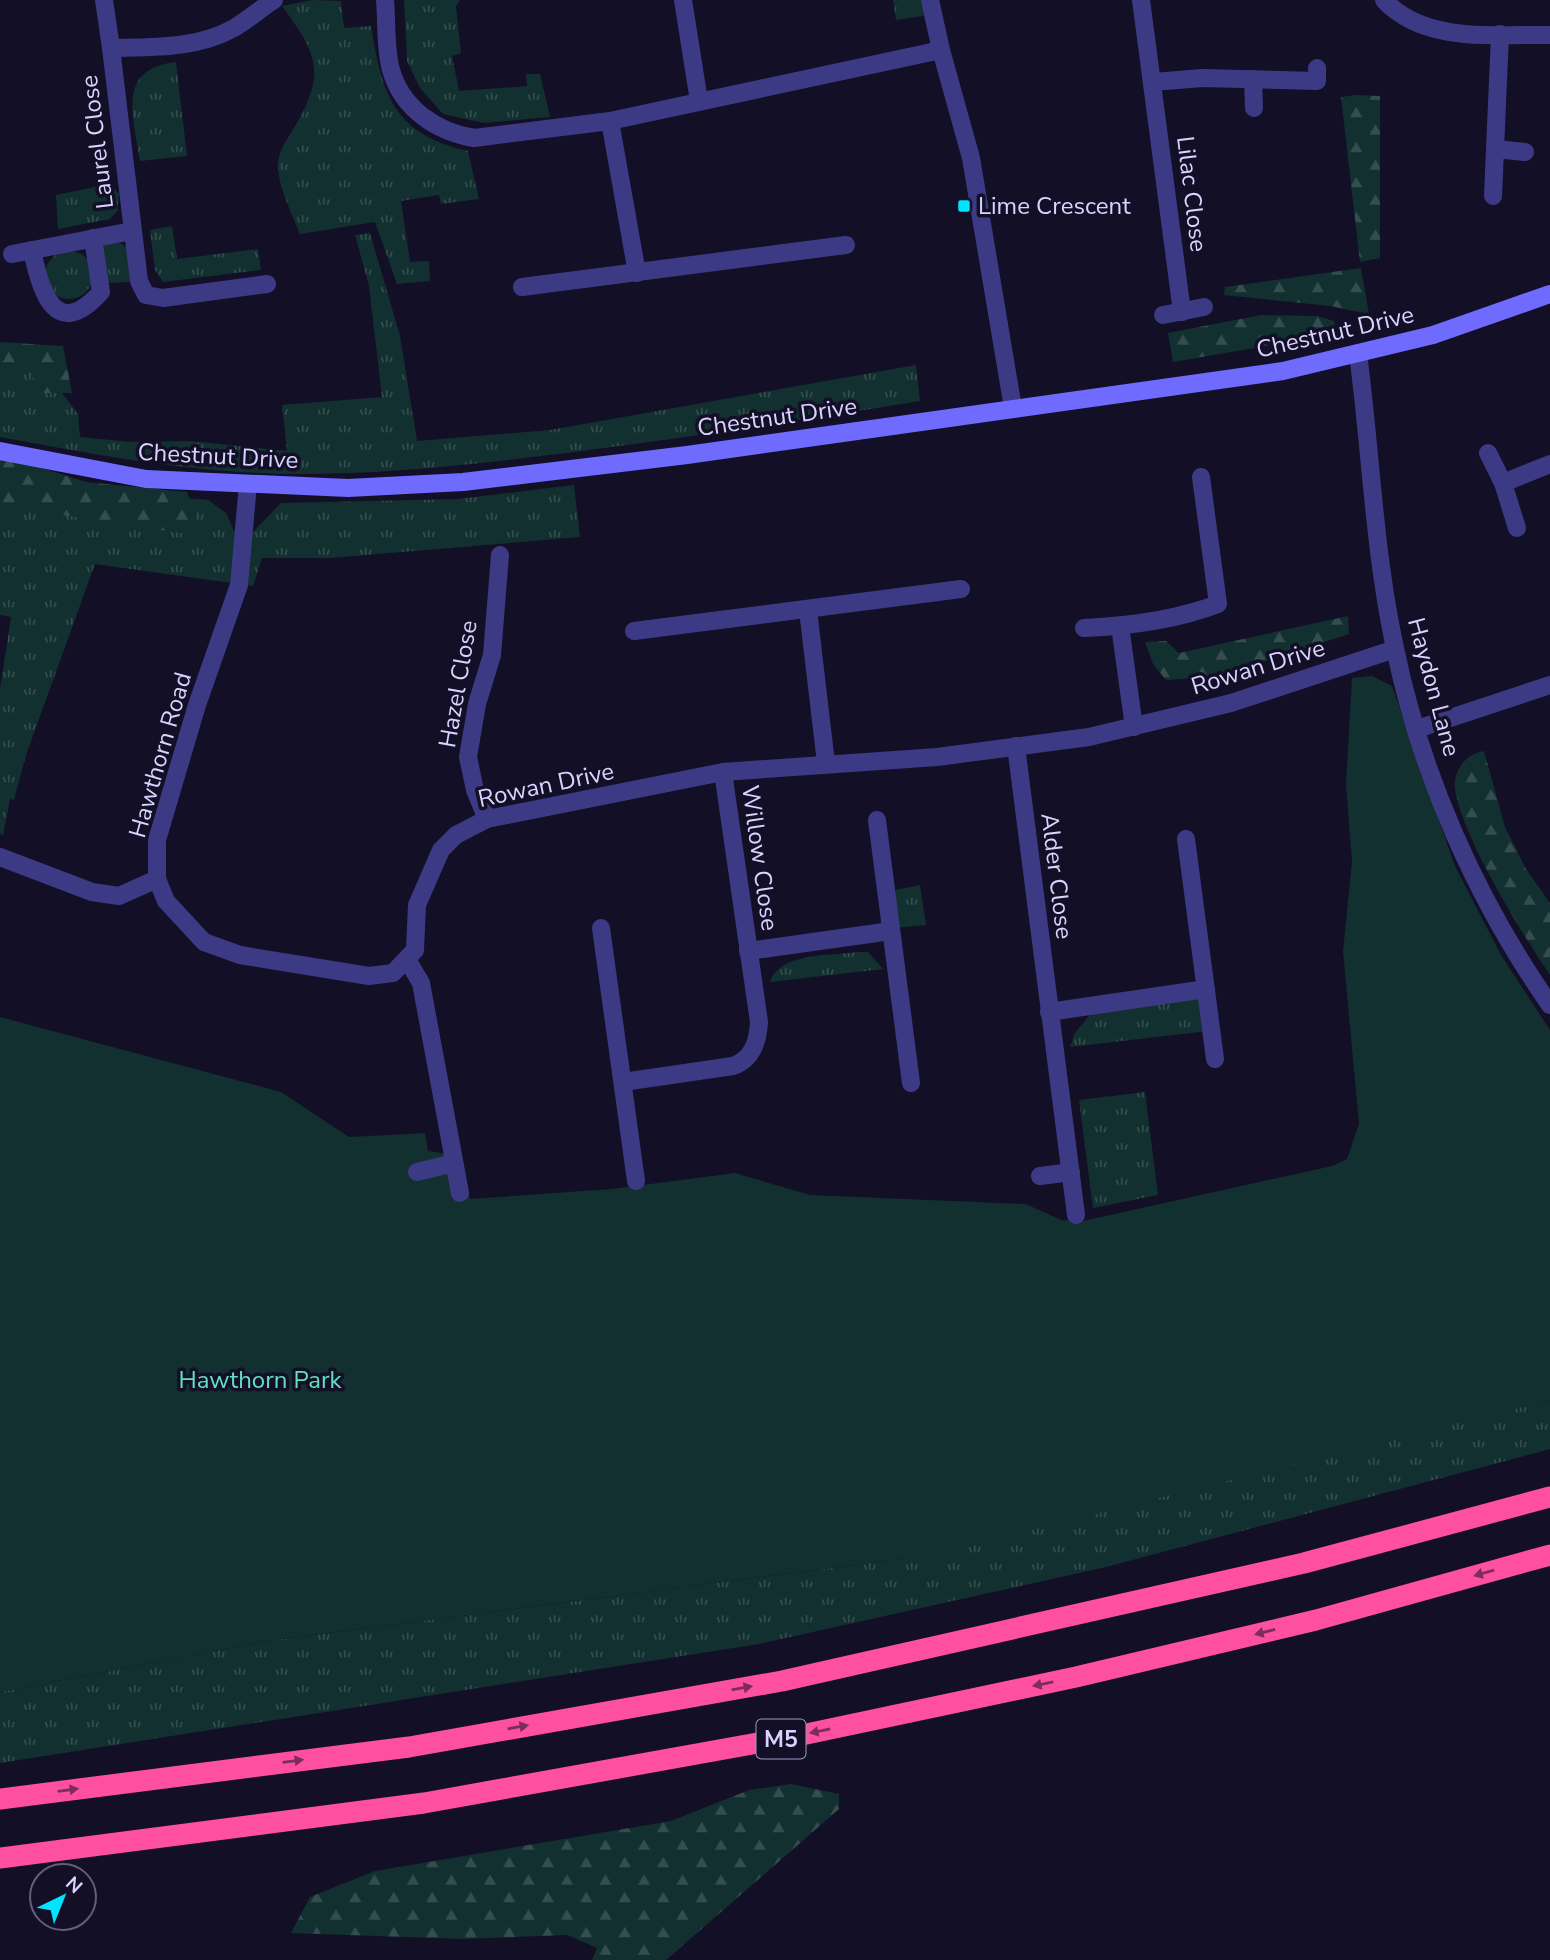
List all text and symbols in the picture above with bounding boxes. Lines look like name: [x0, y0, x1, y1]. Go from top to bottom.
street label: Laurel Close: [73, 73, 121, 211]
street label: Lilac Close: [1169, 134, 1215, 254]
place label: Lime Crescent: [978, 190, 1131, 222]
marker: Lime Crescent: [956, 198, 972, 214]
street label: Chestnut Drive: [1253, 298, 1417, 366]
street label: Chestnut Drive: [695, 390, 859, 444]
street label: Chestnut Drive: [137, 436, 299, 476]
street label: Haydon Lane: [1400, 614, 1468, 760]
street label: Hazel Close: [431, 618, 485, 750]
street label: Rowan Drive: [1187, 631, 1329, 703]
street label: Hawthorn Road: [121, 668, 199, 842]
street label: Rowan Drive: [475, 755, 617, 815]
street label: Willow Close: [734, 783, 786, 933]
street label: Alder Close: [1033, 811, 1081, 941]
park label: Hawthorn Park: [179, 1364, 342, 1396]
one-way arrow: [1473, 1568, 1495, 1579]
one-way arrow: [1253, 1627, 1275, 1638]
one-way arrow: [1032, 1679, 1054, 1690]
one-way arrow: [731, 1682, 753, 1693]
road number: M5: [756, 1720, 806, 1758]
one-way arrow: [507, 1722, 529, 1733]
one-way arrow: [809, 1725, 831, 1736]
one-way arrow: [283, 1756, 305, 1767]
one-way arrow: [57, 1785, 79, 1796]
north arrow: [28, 1862, 98, 1932]
text: N: [60, 1871, 88, 1900]

